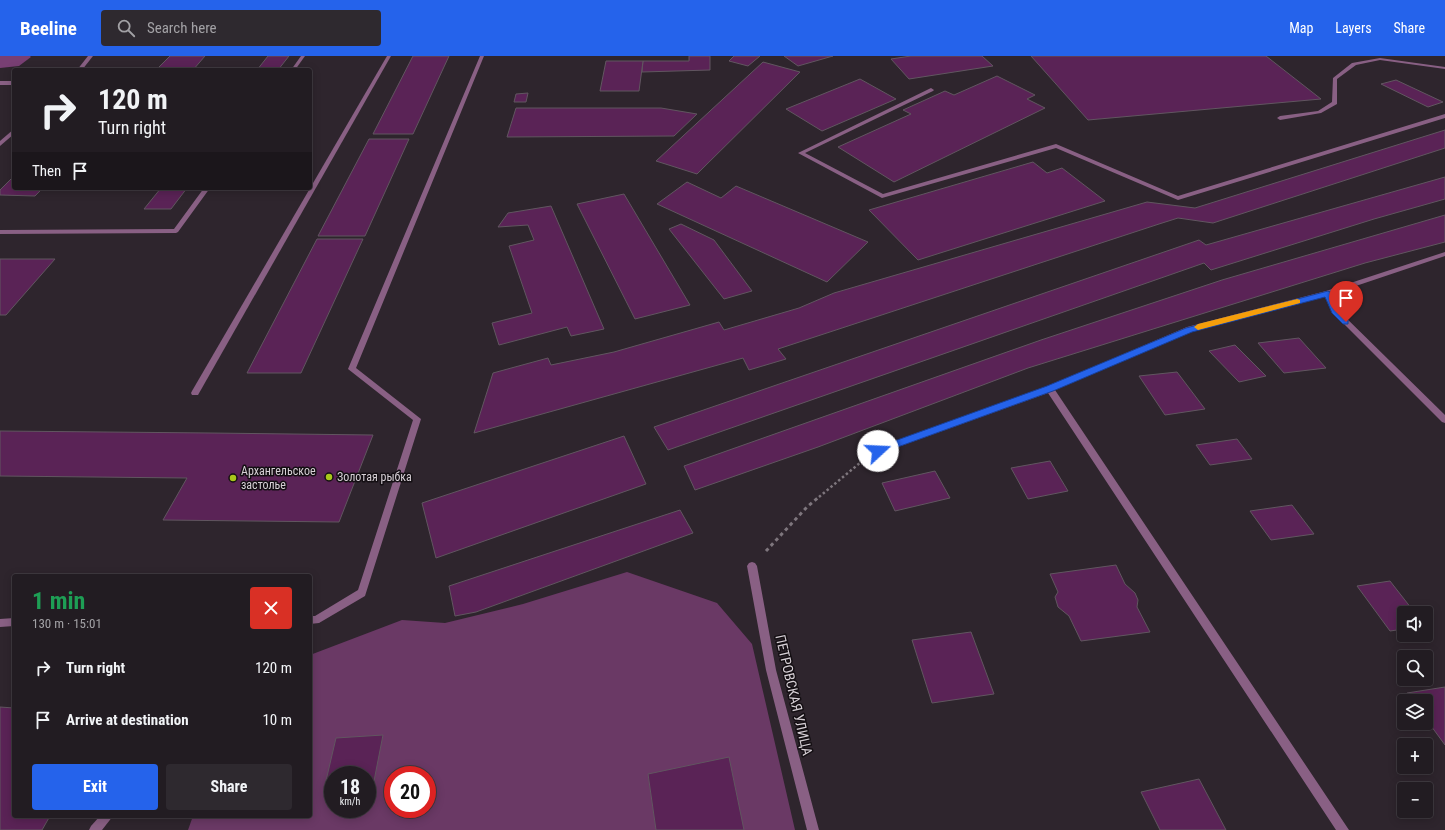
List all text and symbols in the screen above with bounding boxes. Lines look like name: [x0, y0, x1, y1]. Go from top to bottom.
search box: [101, 10, 381, 46]
text: Beeline: [20, 17, 77, 40]
icon: search: [115, 17, 137, 39]
text: Search here: [147, 19, 217, 37]
text: Map: [1289, 20, 1313, 36]
text: Layers: [1335, 20, 1372, 36]
text: Share: [1394, 20, 1425, 36]
text: 120 m: [98, 83, 168, 116]
icon: right: [32, 84, 84, 136]
text: Turn right: [98, 117, 166, 138]
icon: arrive: [69, 160, 91, 182]
text: Then: [32, 162, 61, 180]
pin: [1329, 281, 1363, 322]
icon: arrive: [1335, 287, 1357, 309]
position arrow: [857, 430, 899, 472]
place label: Архангельское застолье: [241, 464, 316, 492]
place label: Золотая рыбка: [337, 470, 412, 484]
marker: Золотая рыбка: [324, 472, 334, 482]
marker: Архангельское застолье: [228, 473, 238, 483]
text: 1 min: [32, 587, 85, 615]
button: close: [250, 587, 292, 629]
map controls: [1397, 606, 1433, 818]
button: sound: [1397, 606, 1433, 642]
text: 130 m · 15:01: [32, 616, 102, 631]
street label: ПЕТРОВСКАЯ УЛИЦА: [772, 633, 816, 757]
button: search: [1397, 650, 1433, 686]
icon: right: [32, 657, 54, 679]
text: Turn right: [66, 659, 125, 677]
text: 120 m: [255, 659, 292, 677]
button: layers: [1397, 694, 1433, 730]
icon: arrive: [32, 709, 54, 731]
text: Arrive at destination: [66, 711, 189, 729]
text: 10 m: [262, 711, 292, 729]
button: +: [1397, 738, 1433, 774]
button: Exit: [32, 764, 158, 810]
button: Share: [166, 764, 292, 810]
speed limit sign: 20: [384, 766, 436, 818]
text: 18: [340, 775, 360, 799]
button: −: [1397, 782, 1433, 818]
text: km/h: [340, 796, 360, 807]

